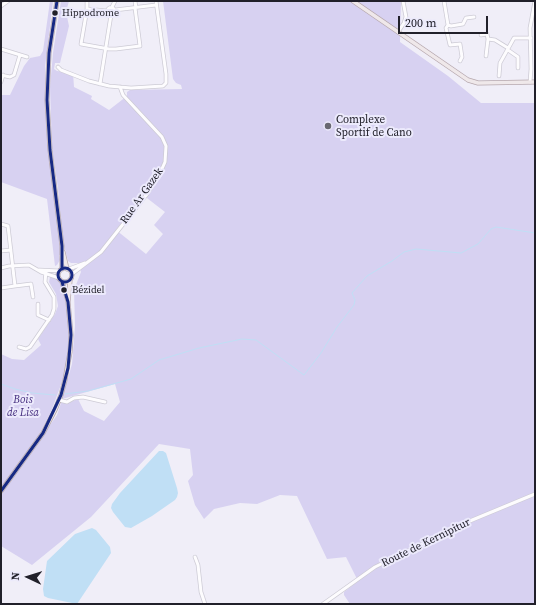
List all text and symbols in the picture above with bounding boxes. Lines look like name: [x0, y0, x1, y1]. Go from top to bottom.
place label: Hippodrome: [62, 7, 119, 19]
marker: Hippodrome: [50, 8, 60, 18]
scale bar: [400, 8, 490, 34]
text: 200 m: [405, 15, 437, 31]
place label: Complexe Sportif de Cano: [336, 113, 412, 139]
marker: Complexe Sportif de Cano: [323, 121, 333, 131]
street label: Rue Ar Gazek: [118, 165, 166, 227]
place label: Bézidel: [72, 284, 105, 296]
marker: Bézidel: [59, 285, 69, 295]
park label: Bois de Lisa: [7, 393, 39, 419]
street label: Route de Kernipitur: [379, 516, 473, 570]
north arrow: [8, 557, 48, 597]
text: N: [8, 572, 23, 581]

